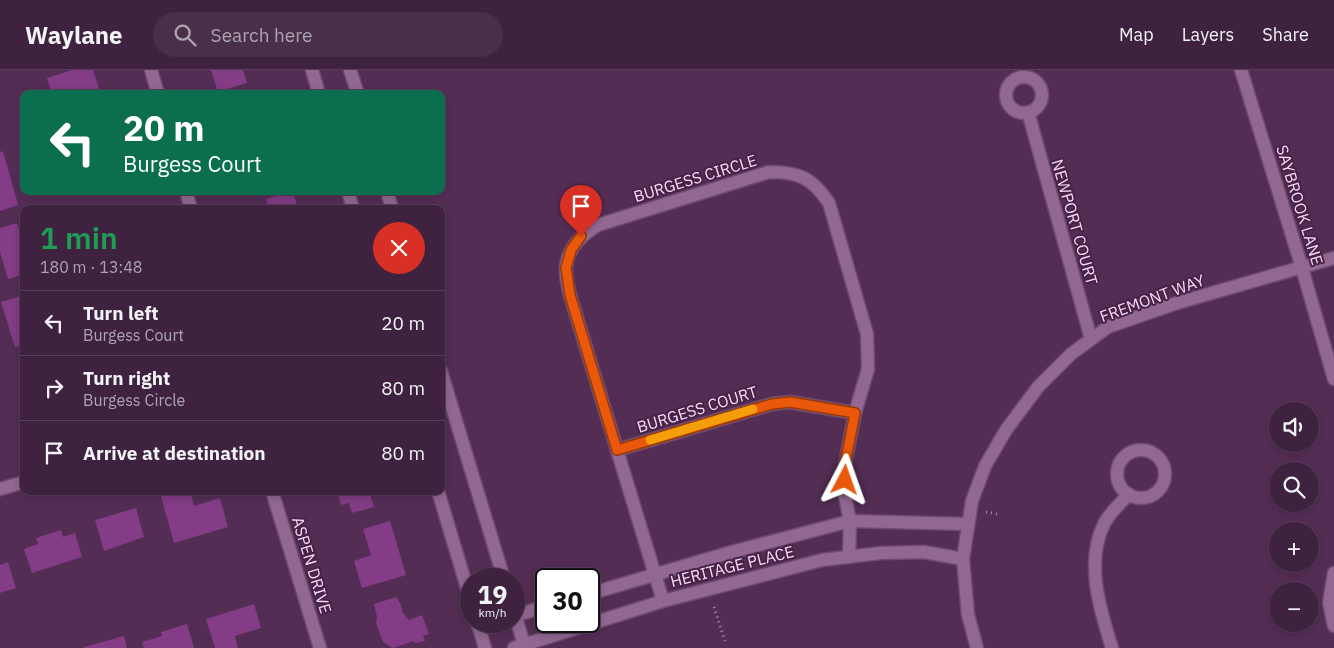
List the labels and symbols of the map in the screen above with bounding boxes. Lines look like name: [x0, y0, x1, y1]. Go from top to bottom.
street label: SAYBROOK LANE: [1272, 143, 1328, 267]
street label: BURGESS CIRCLE: [631, 150, 759, 206]
street label: NEWPORT COURT: [1048, 157, 1102, 287]
pin: [560, 185, 602, 236]
street label: FREMONT WAY: [1097, 270, 1208, 326]
street label: BURGESS COURT: [634, 381, 760, 437]
position arrow: [818, 453, 870, 505]
street label: ASPEN DRIVE: [288, 514, 336, 616]
street label: HERITAGE PLACE: [668, 541, 796, 591]
speed limit sign: 30: [535, 568, 600, 633]

